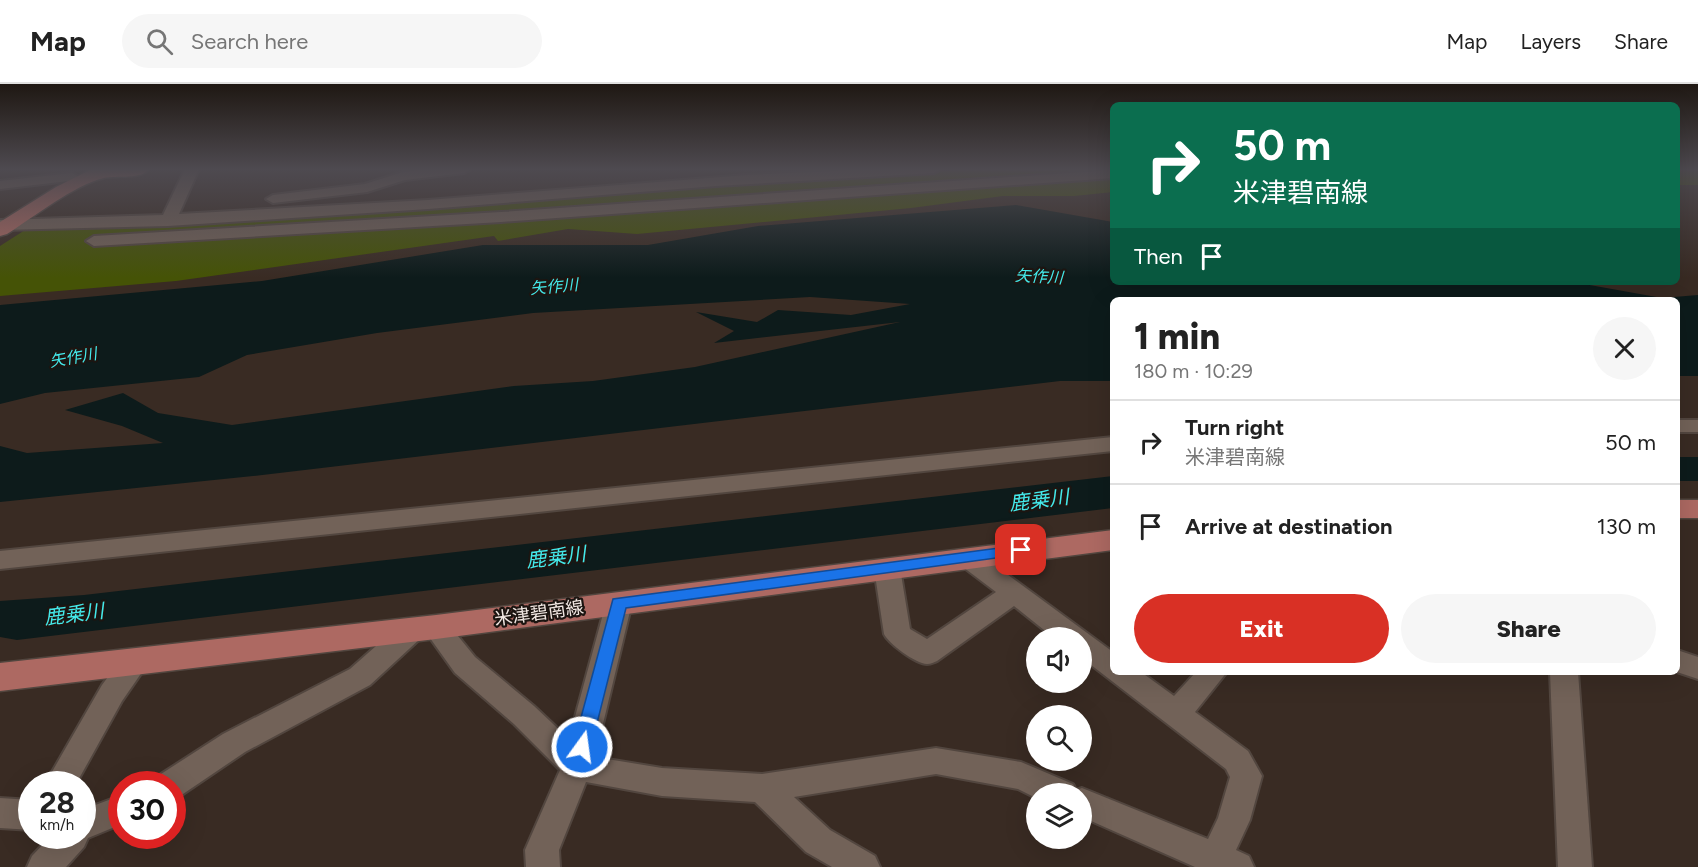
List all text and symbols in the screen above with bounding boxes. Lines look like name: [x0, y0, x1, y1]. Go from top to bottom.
search box: [122, 14, 542, 68]
text: Map: [30, 24, 86, 58]
icon: search: [143, 25, 176, 58]
text: Search here: [191, 28, 308, 55]
text: Map: [1447, 29, 1487, 54]
text: Layers: [1520, 29, 1581, 54]
text: Share: [1614, 29, 1668, 54]
text: 50 m: [1233, 120, 1331, 171]
icon: right: [1134, 126, 1212, 204]
text: 米津碧南線: [1233, 176, 1368, 209]
icon: arrive: [1195, 240, 1228, 273]
text: Then: [1134, 243, 1183, 270]
water label: 矢作川: [1015, 266, 1065, 287]
water label: 矢作川: [529, 275, 581, 298]
text: 1 min: [1134, 315, 1220, 358]
button: close: [1593, 317, 1656, 380]
water label: 矢作川: [48, 344, 100, 371]
text: 180 m · 10:29: [1134, 359, 1253, 383]
text: Turn right: [1185, 414, 1284, 441]
icon: right: [1134, 426, 1167, 459]
text: 50 m: [1605, 429, 1656, 456]
text: 米津碧南線: [1185, 445, 1285, 469]
water label: 鹿乗川: [1008, 484, 1072, 516]
icon: arrive: [1134, 510, 1167, 543]
text: Arrive at destination: [1185, 513, 1393, 540]
text: 130 m: [1597, 513, 1656, 540]
pin: [995, 524, 1046, 575]
icon: arrive: [1004, 533, 1037, 566]
water label: 鹿乗川: [525, 541, 589, 573]
button: Exit: [1134, 594, 1389, 663]
button: Share: [1401, 594, 1656, 663]
street label: 米津碧南線: [493, 596, 585, 630]
water label: 鹿乗川: [43, 598, 107, 630]
map controls: [1026, 627, 1092, 849]
button: sound: [1026, 627, 1092, 693]
button: search: [1026, 705, 1092, 771]
position arrow: [550, 715, 614, 779]
speed limit sign: 30: [108, 771, 186, 849]
button: layers: [1026, 783, 1092, 849]
text: 28: [39, 784, 75, 821]
text: km/h: [40, 816, 74, 834]

